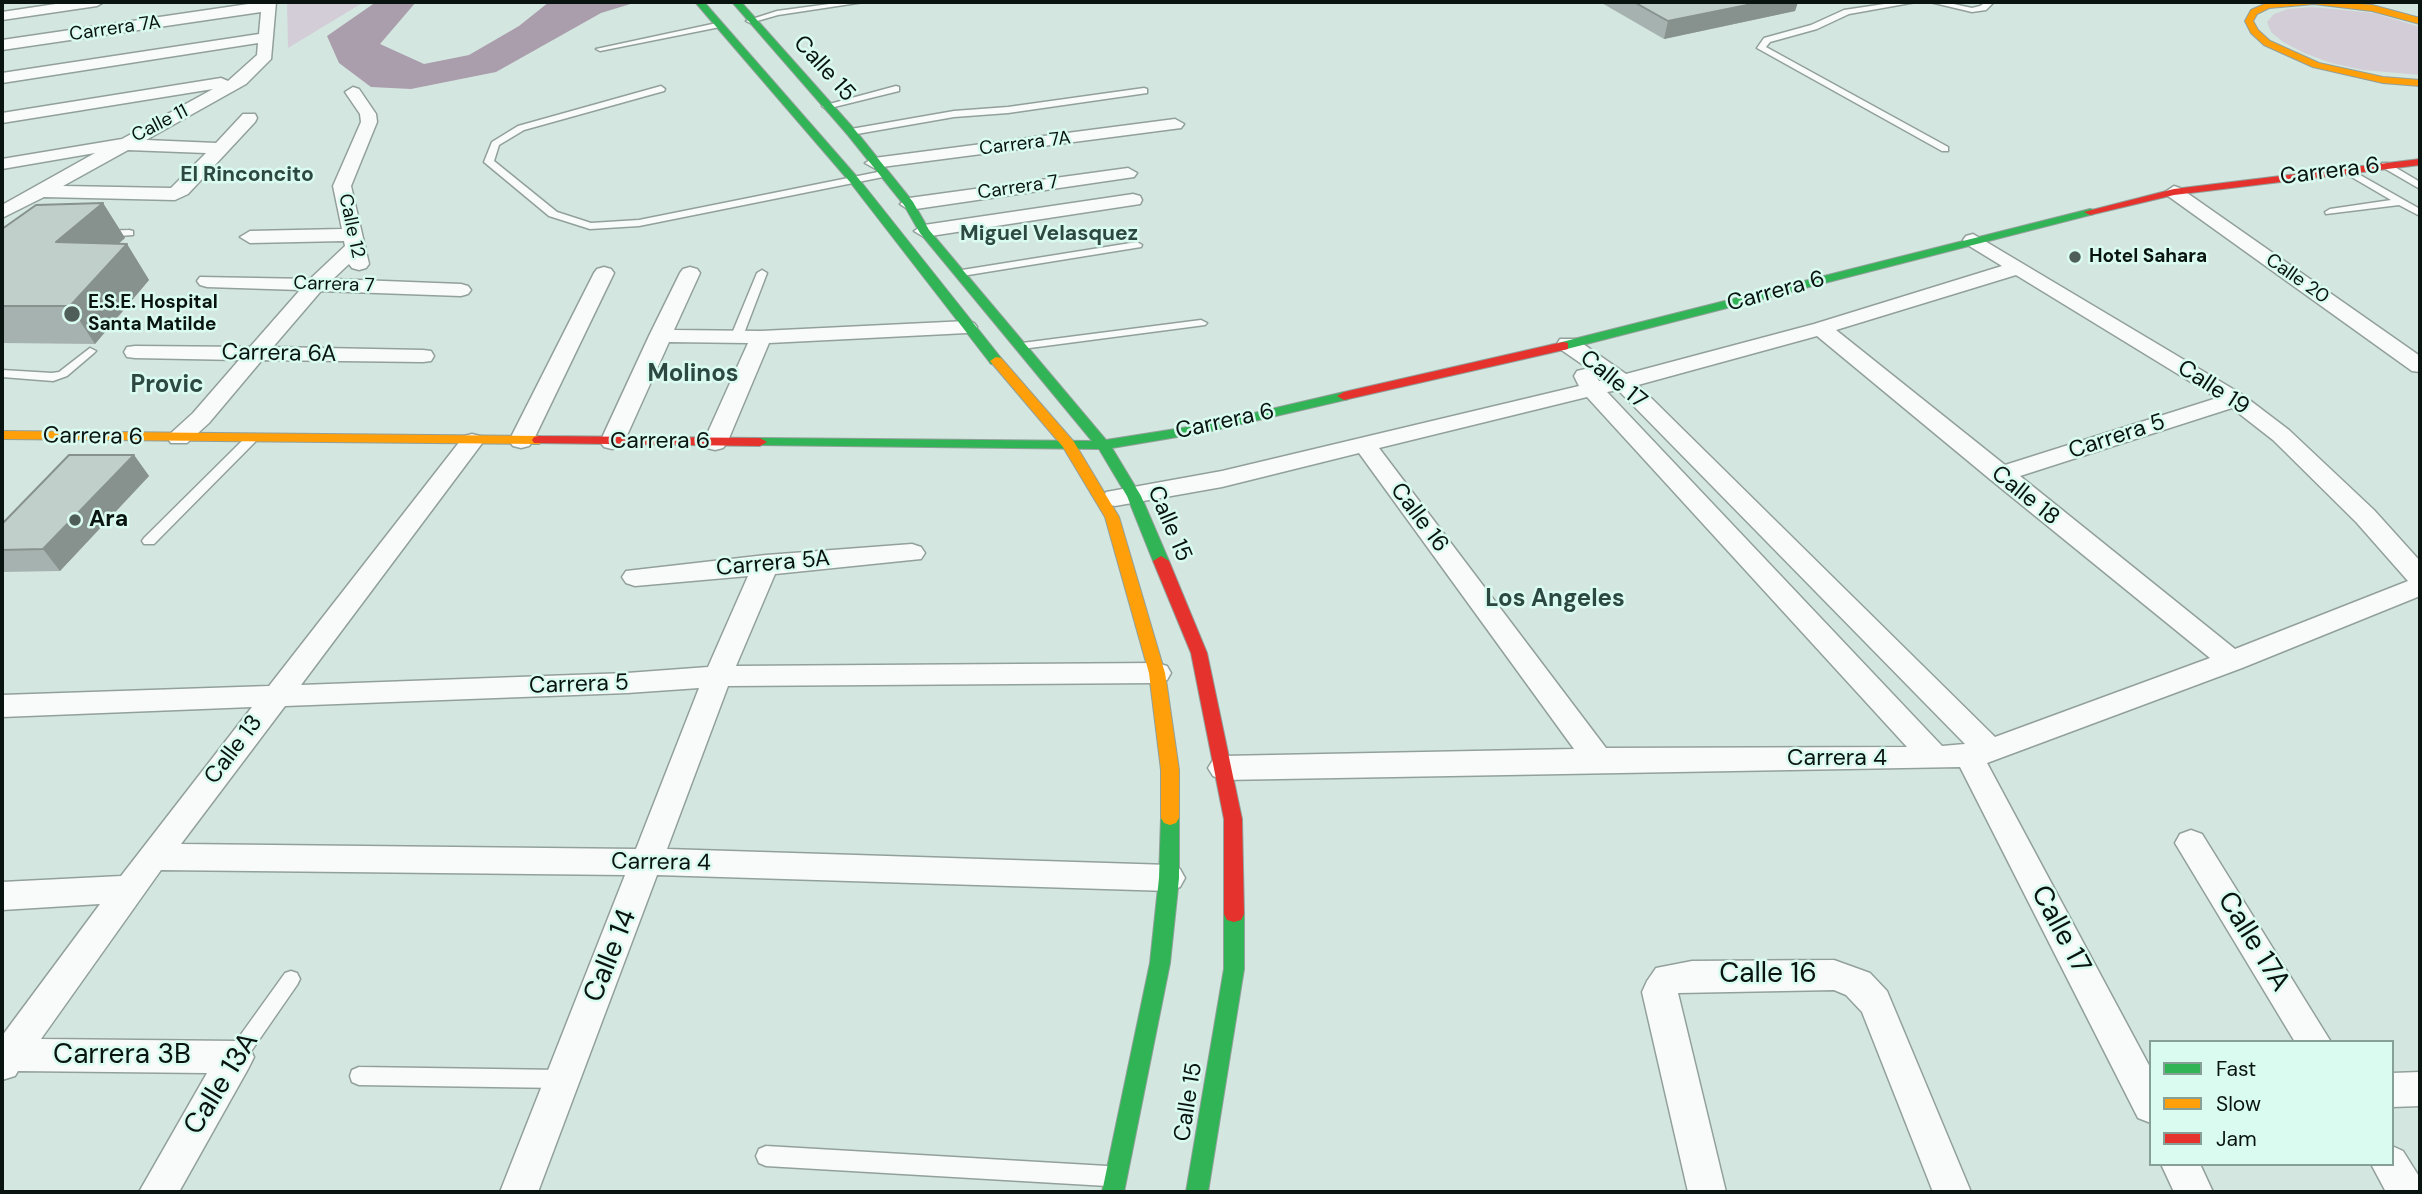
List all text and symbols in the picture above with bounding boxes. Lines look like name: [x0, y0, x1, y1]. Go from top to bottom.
street label: Carrera 7A: [68, 11, 162, 47]
street label: Calle 15: [787, 30, 861, 108]
street label: Calle 11: [128, 100, 192, 148]
street label: Carrera 7A: [978, 127, 1072, 161]
street label: Carrera 6: [2279, 152, 2381, 192]
district label: El Rinconcito: [180, 162, 314, 188]
street label: Carrera 7: [976, 171, 1060, 205]
street label: Calle 12: [333, 192, 369, 260]
district label: Miguel Velasquez: [960, 221, 1138, 247]
place label: Hotel Sahara: [2089, 246, 2207, 268]
marker: Hotel Sahara: [2067, 249, 2083, 265]
street label: Calle 20: [2261, 249, 2333, 309]
street label: Carrera 6: [1724, 266, 1828, 318]
street label: Carrera 7: [293, 272, 375, 298]
place label: E.S.E. Hospital Santa Matilde: [88, 292, 218, 336]
marker: E.S.E. Hospital Santa Matilde: [62, 304, 82, 324]
street label: Carrera 6A: [221, 339, 337, 369]
street label: Calle 17: [1574, 345, 1652, 415]
street label: Calle 19: [2172, 355, 2254, 421]
district label: Molinos: [647, 361, 739, 389]
district label: Provic: [130, 372, 204, 400]
street label: Carrera 6: [1173, 398, 1277, 446]
street label: Carrera 5: [2065, 408, 2169, 466]
street label: Carrera 6: [43, 422, 143, 452]
street label: Carrera 6: [610, 428, 710, 456]
street label: Calle 18: [1985, 460, 2065, 532]
street label: Calle 16: [1384, 478, 1454, 558]
street label: Calle 15: [1141, 482, 1197, 566]
place label: Ara: [89, 506, 128, 534]
marker: Ara: [67, 512, 83, 528]
street label: Carrera 5A: [715, 545, 831, 583]
district label: Los Angeles: [1485, 586, 1625, 614]
street label: Carrera 5: [529, 669, 629, 701]
street label: Calle 13: [199, 710, 269, 790]
street label: Carrera 4: [1787, 745, 1887, 773]
street label: Carrera 4: [611, 848, 711, 878]
street label: Calle 17: [2023, 880, 2097, 980]
street label: Calle 17A: [2209, 886, 2297, 998]
street label: Calle 14: [577, 905, 645, 1007]
street label: Calle 16: [1719, 958, 1817, 992]
street label: Calle 13A: [178, 1027, 266, 1141]
street label: Carrera 3B: [53, 1039, 191, 1073]
legend: [2149, 1040, 2394, 1166]
text: Fast: [2216, 1055, 2256, 1083]
street label: Calle 15: [1169, 1061, 1209, 1143]
text: Slow: [2216, 1090, 2261, 1118]
text: Jam: [2216, 1125, 2257, 1153]

